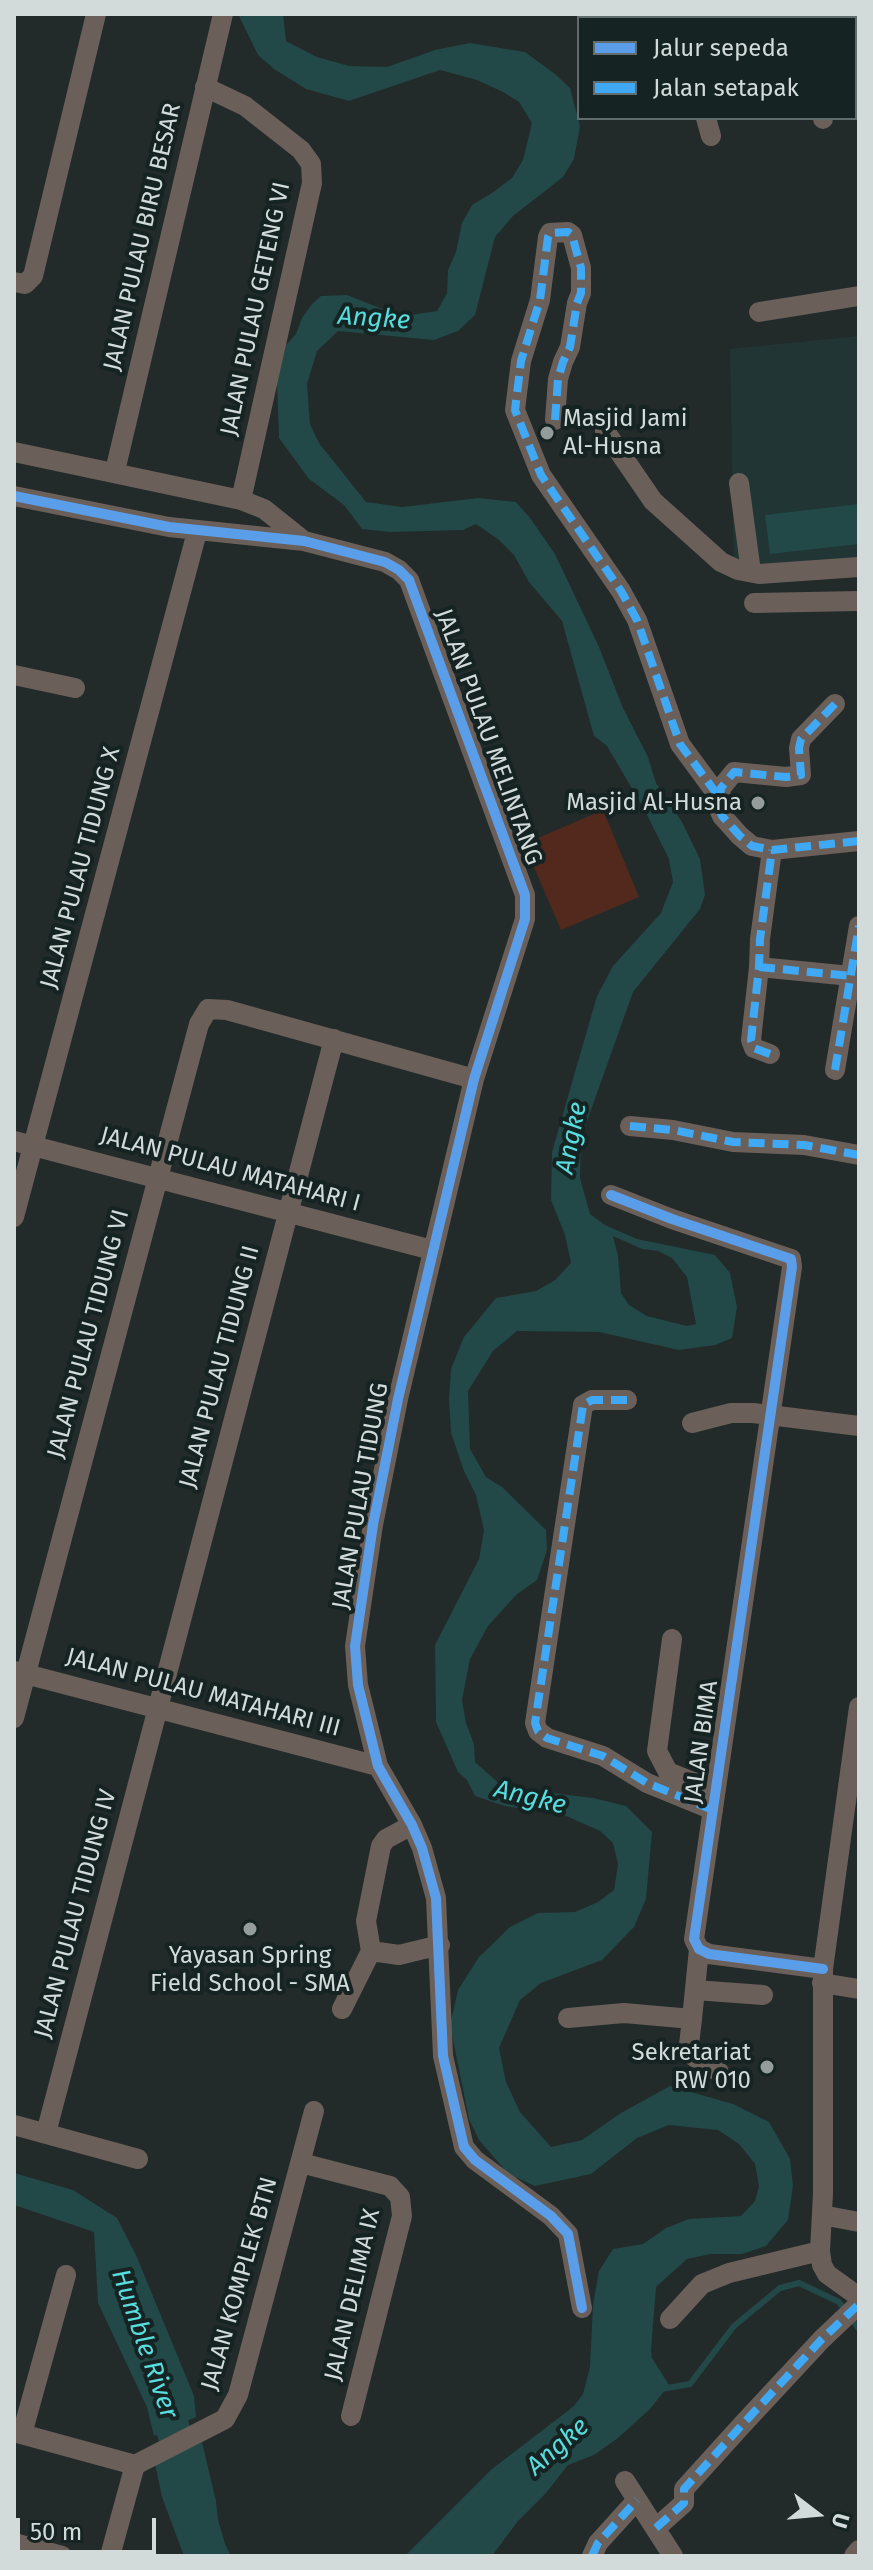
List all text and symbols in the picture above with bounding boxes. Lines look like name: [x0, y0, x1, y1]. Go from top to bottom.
legend: [577, 16, 857, 120]
text: Jalur sepeda: [653, 34, 789, 62]
text: Jalan setapak: [653, 74, 799, 102]
street label: JALAN PULAU BIRU BESAR: [98, 100, 188, 374]
street label: JALAN PULAU GETENG VI: [215, 180, 297, 438]
water label: Angke: [337, 301, 411, 337]
place label: Masjid Jami Al-Husna: [563, 405, 688, 461]
marker: Masjid Jami Al-Husna: [538, 424, 556, 442]
street label: JALAN PULAU MELINTANG: [428, 605, 548, 869]
street label: JALAN PULAU TIDUNG X: [35, 744, 127, 992]
place label: Masjid Al-Husna: [566, 789, 742, 817]
marker: Masjid Al-Husna: [749, 794, 767, 812]
water label: Angke: [550, 1099, 594, 1177]
street label: JALAN PULAU MATAHARI I: [97, 1121, 363, 1219]
street label: JALAN PULAU TIDUNG VI: [42, 1207, 136, 1461]
street label: JALAN PULAU TIDUNG II: [174, 1243, 266, 1491]
street label: JALAN PULAU TIDUNG: [327, 1381, 395, 1611]
street label: JALAN PULAU MATAHARI III: [63, 1643, 343, 1743]
street label: JALAN BIMA: [679, 1679, 725, 1805]
water label: Angke: [491, 1774, 569, 1822]
street label: JALAN PULAU TIDUNG IV: [29, 1787, 123, 2041]
marker: Yayasan Spring Field School - SMA: [241, 1920, 259, 1938]
place label: Yayasan Spring Field School - SMA: [150, 1942, 350, 1998]
place label: Sekretariat RW 010: [632, 2039, 751, 2095]
marker: Sekretariat RW 010: [758, 2058, 776, 2076]
street label: JALAN KOMPLEK BTN: [196, 2174, 284, 2394]
street label: JALAN DELIMA IX: [319, 2206, 387, 2384]
water label: Humble River: [104, 2265, 184, 2423]
water label: Angke: [520, 2411, 596, 2483]
north arrow: [777, 2474, 857, 2554]
scale bar: [20, 2502, 160, 2552]
text: U: [826, 2510, 856, 2531]
text: 50 m: [30, 2518, 82, 2546]

